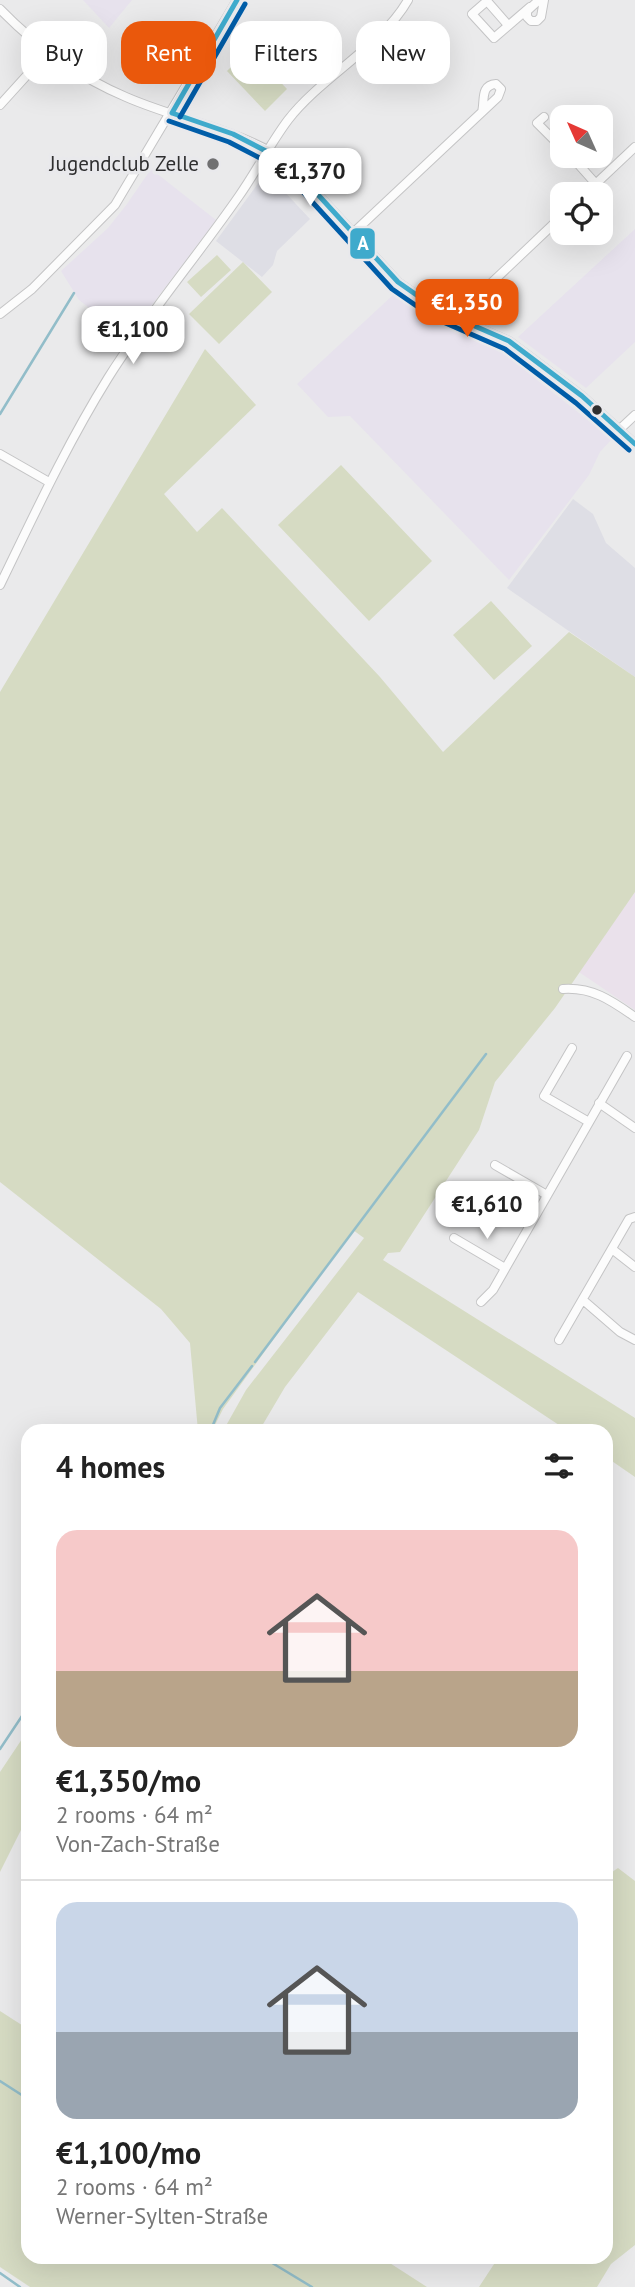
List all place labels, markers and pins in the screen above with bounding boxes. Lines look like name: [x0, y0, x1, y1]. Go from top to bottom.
pin: €1,370: [253, 148, 367, 208]
place label: Jugendclub Zelle: [48, 150, 199, 177]
marker: Jugendclub Zelle: [205, 156, 221, 172]
pin: €1,350: [410, 280, 524, 339]
pin: €1,100: [76, 306, 190, 366]
unlabelled marker: [590, 403, 604, 417]
pin: €1,610: [430, 1182, 544, 1241]

